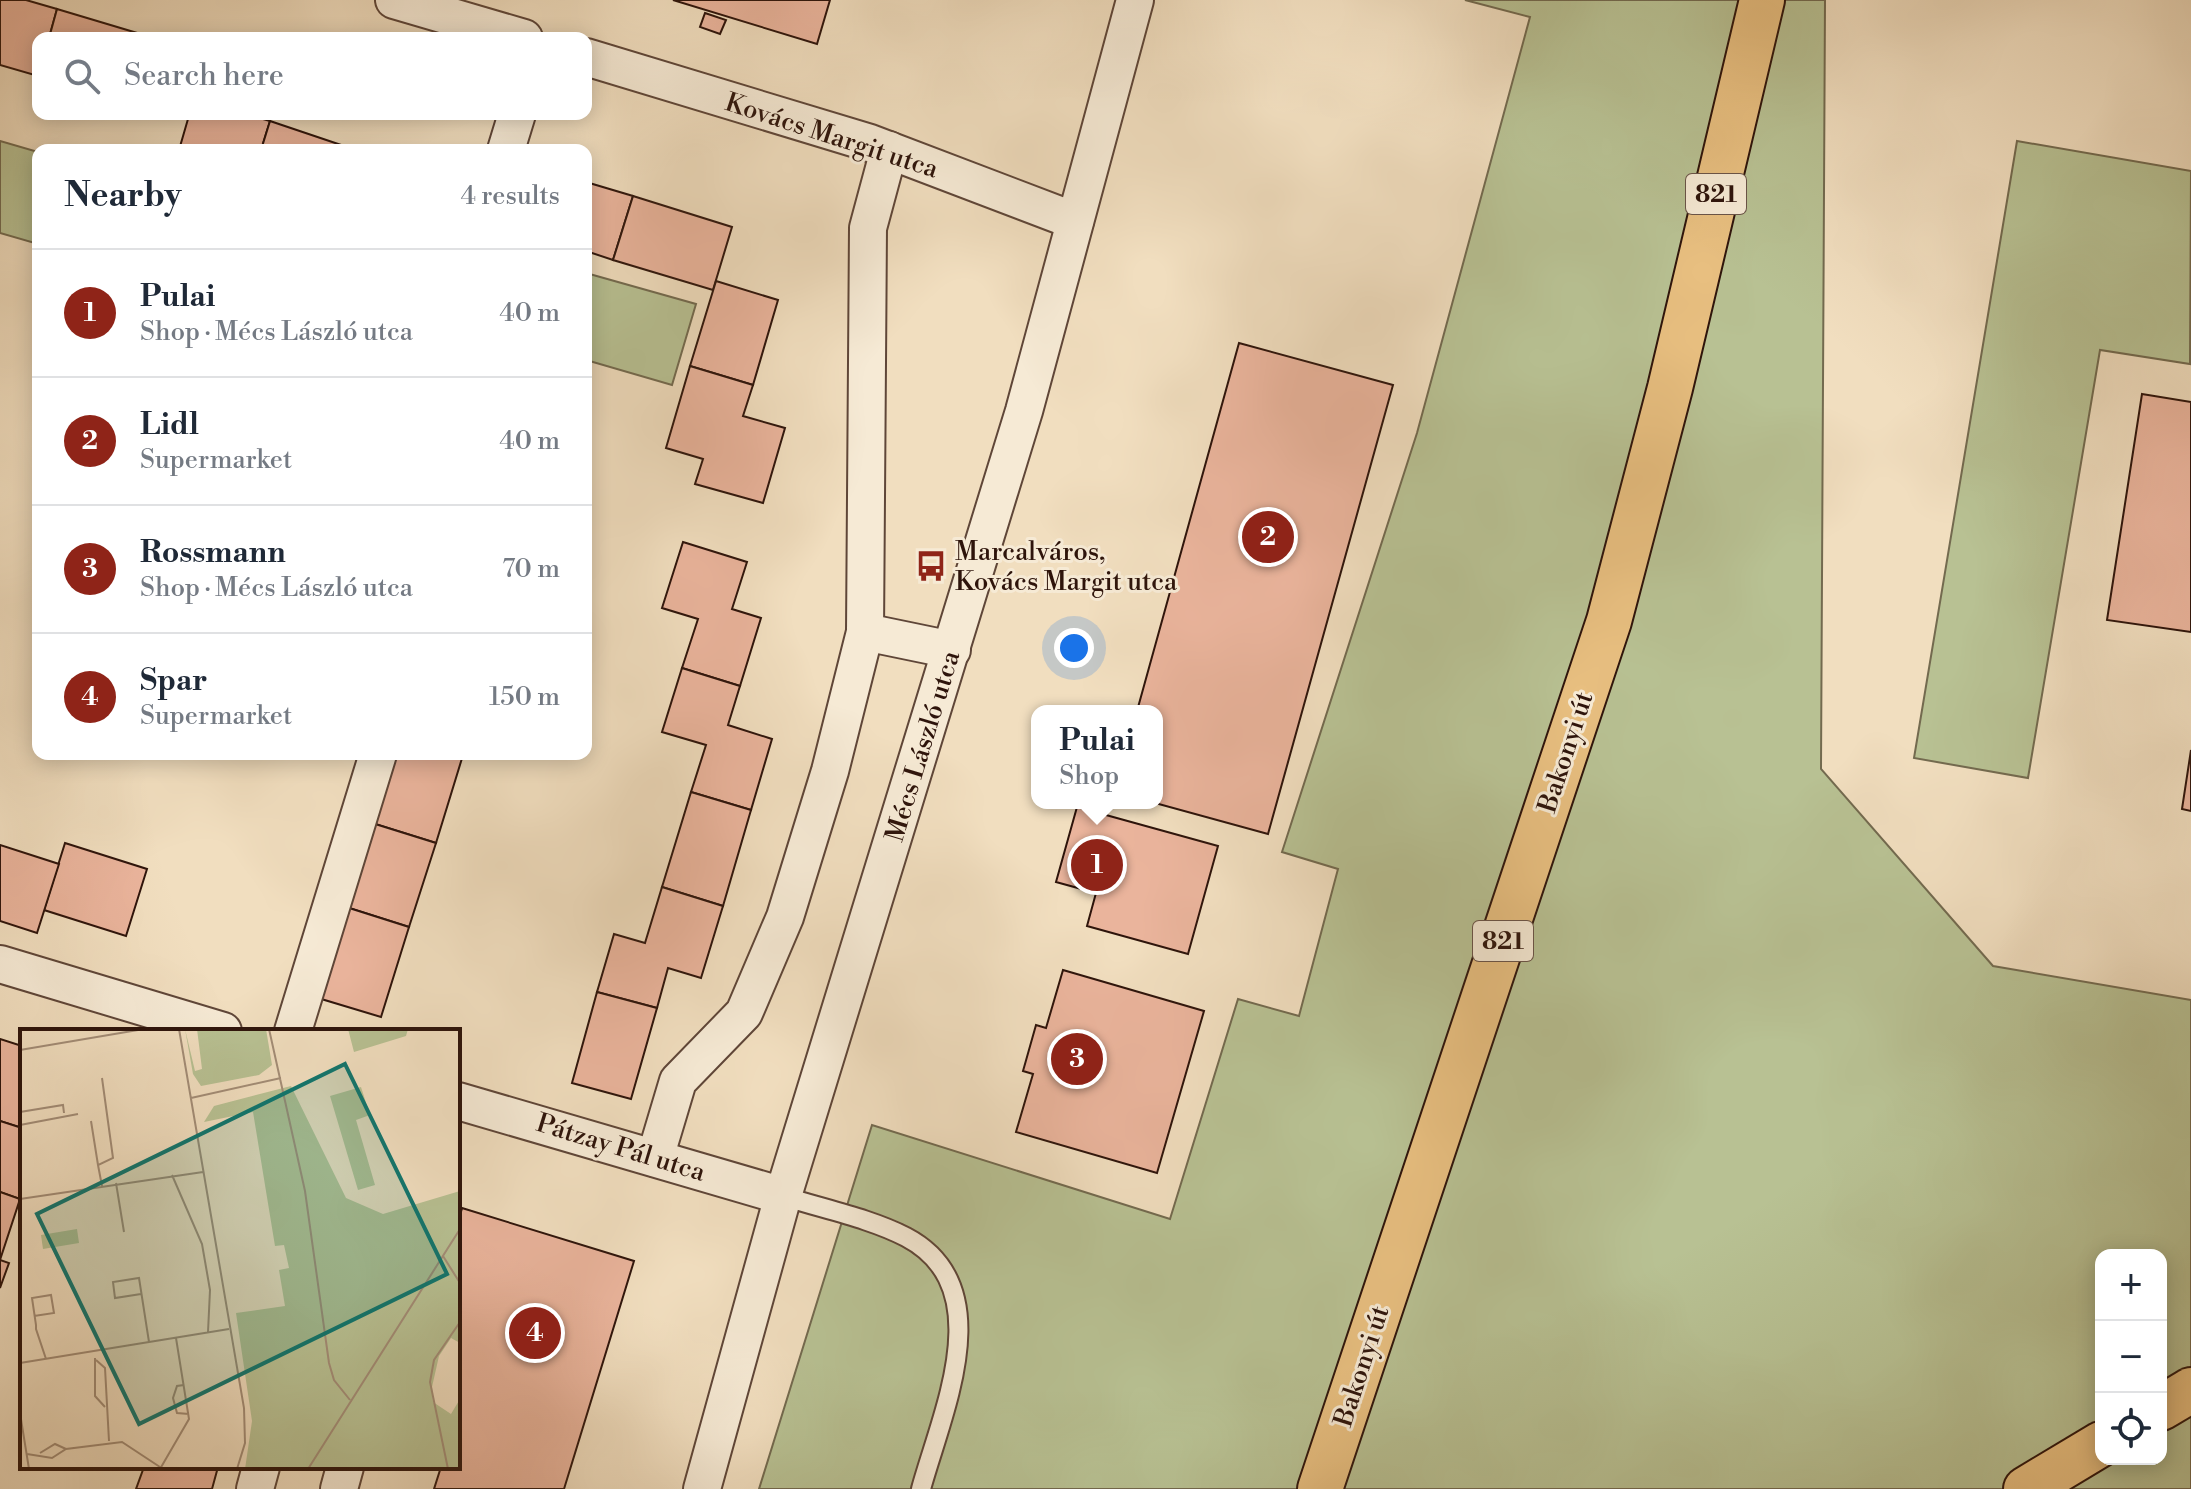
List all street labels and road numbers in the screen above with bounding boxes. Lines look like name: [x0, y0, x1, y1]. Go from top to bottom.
street label: Kovács Margit utca: [721, 86, 943, 186]
road number: 821: [1686, 174, 1746, 214]
street label: Mécs László utca: [879, 646, 967, 846]
street label: Bakonyi út: [1531, 688, 1601, 818]
road number: 821: [1473, 921, 1533, 961]
street label: Pátzay Pál utca: [532, 1107, 710, 1189]
street label: Bakonyi út: [1327, 1302, 1397, 1432]

